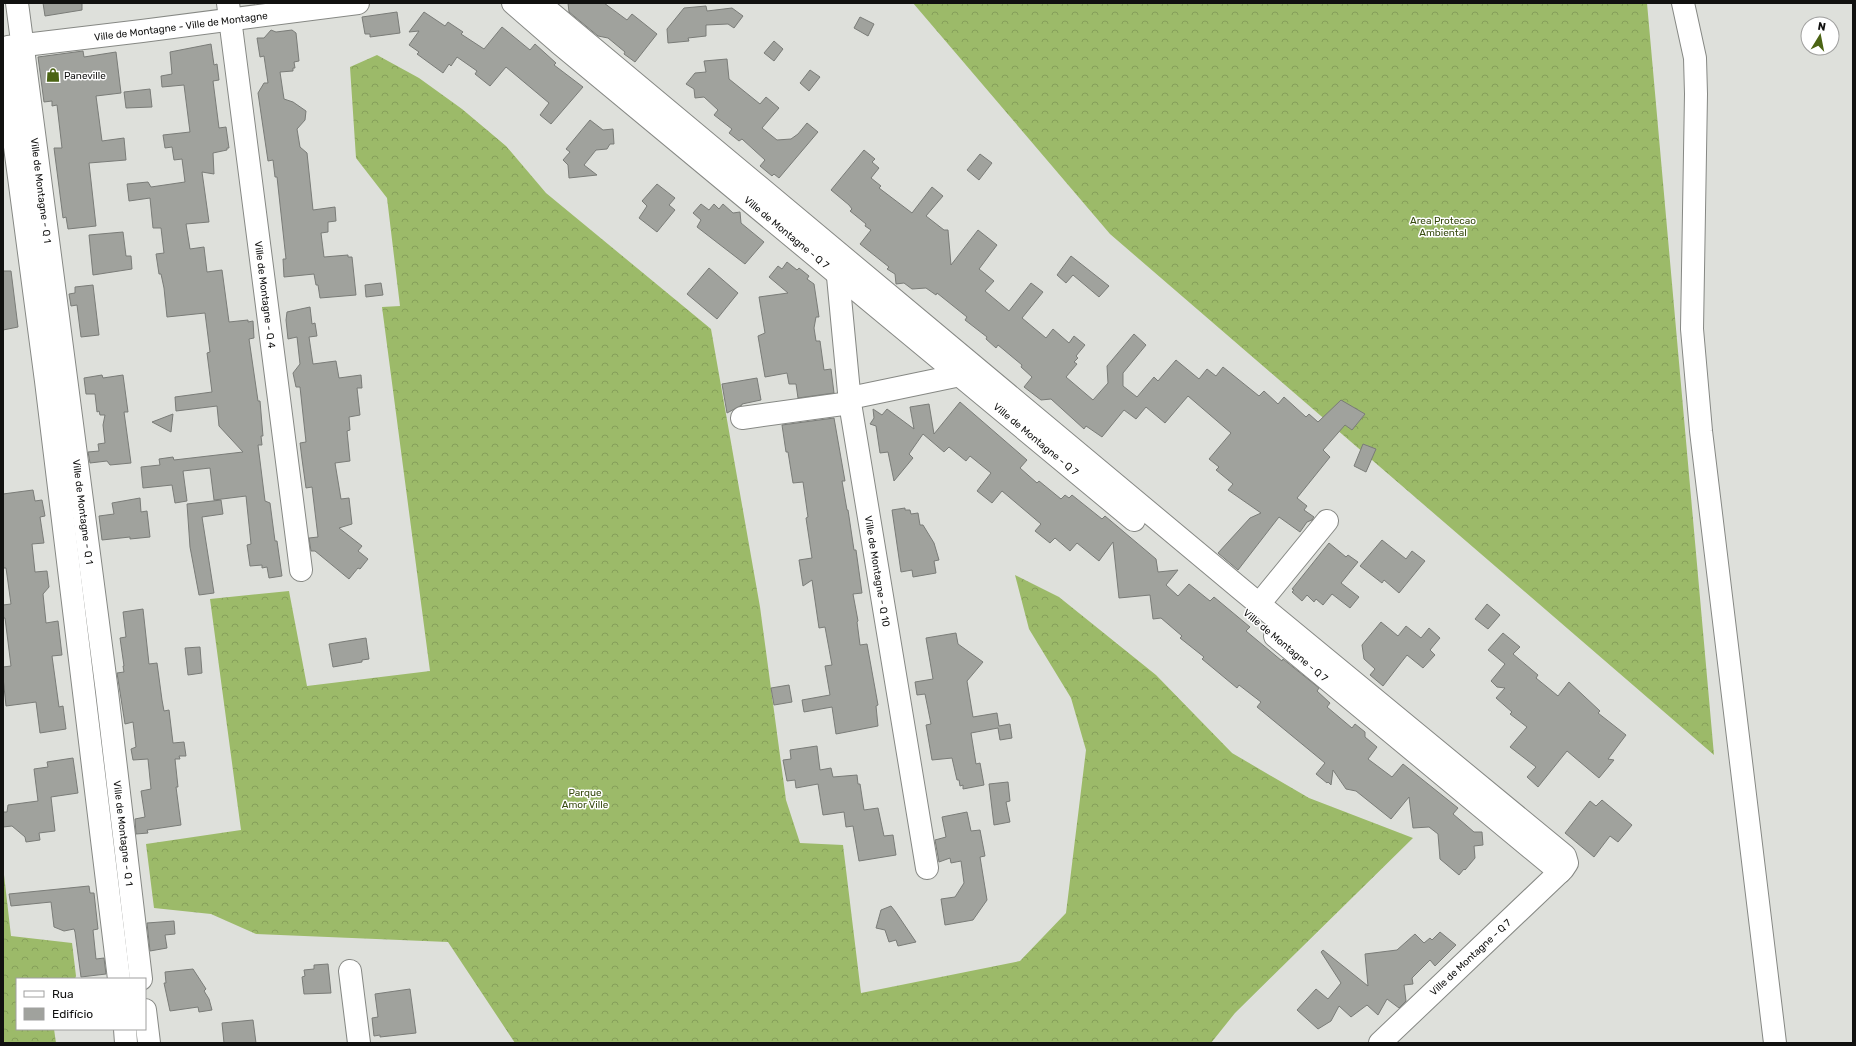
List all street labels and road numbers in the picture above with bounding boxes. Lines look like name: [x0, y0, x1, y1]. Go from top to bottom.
street label: Ville de Montagne - Ville de Montagne: [93, 10, 269, 44]
street label: Ville de Montagne - Q 1: [28, 137, 53, 244]
street label: Ville de Montagne - Q 7: [741, 194, 831, 272]
street label: Ville de Montagne - Q 4: [252, 240, 277, 349]
street label: Ville de Montagne - Q 7: [991, 401, 1081, 478]
street label: Ville de Montagne - Q 1: [70, 458, 95, 565]
street label: Ville de Montagne - Q 10: [862, 515, 892, 628]
street label: Ville de Montagne - Q 7: [1241, 607, 1330, 685]
street label: Ville de Montagne - Q 1: [111, 780, 135, 887]
street label: Ville de Montagne - Q 7: [1428, 917, 1514, 998]

